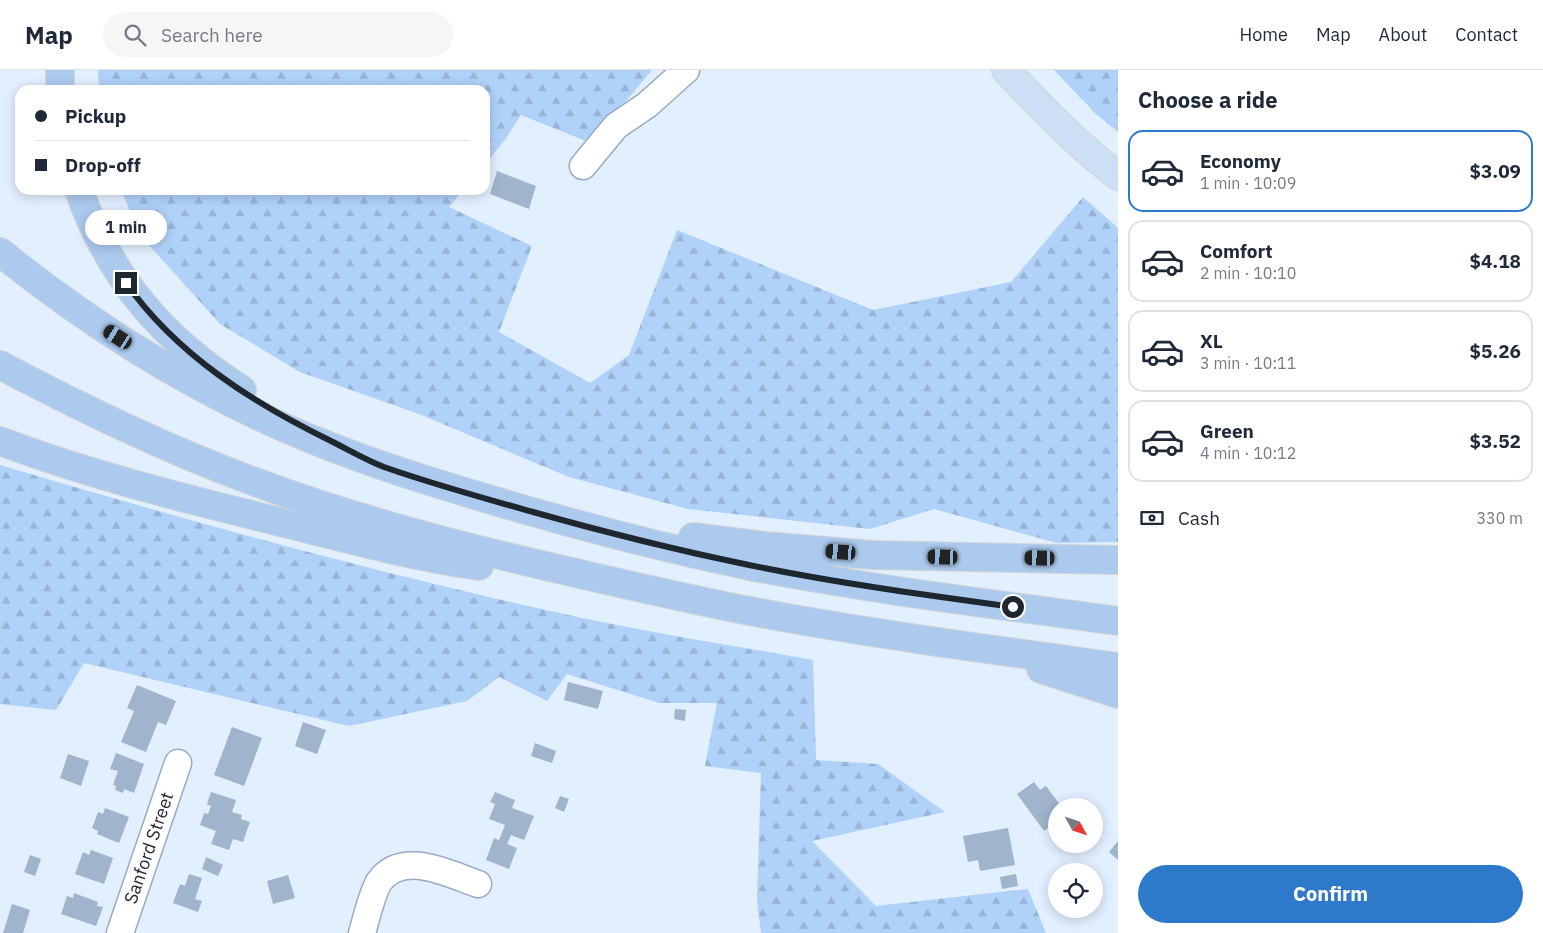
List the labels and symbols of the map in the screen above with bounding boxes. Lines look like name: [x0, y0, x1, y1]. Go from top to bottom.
callout: 1 min: [85, 210, 167, 246]
route end: [115, 272, 137, 294]
car: [101, 323, 134, 351]
car: [825, 543, 856, 561]
car: [927, 549, 958, 565]
car: [1024, 550, 1055, 566]
route start: [1002, 596, 1024, 618]
street label: Sanford Street: [119, 789, 178, 907]
north arrow: [1048, 798, 1102, 852]

